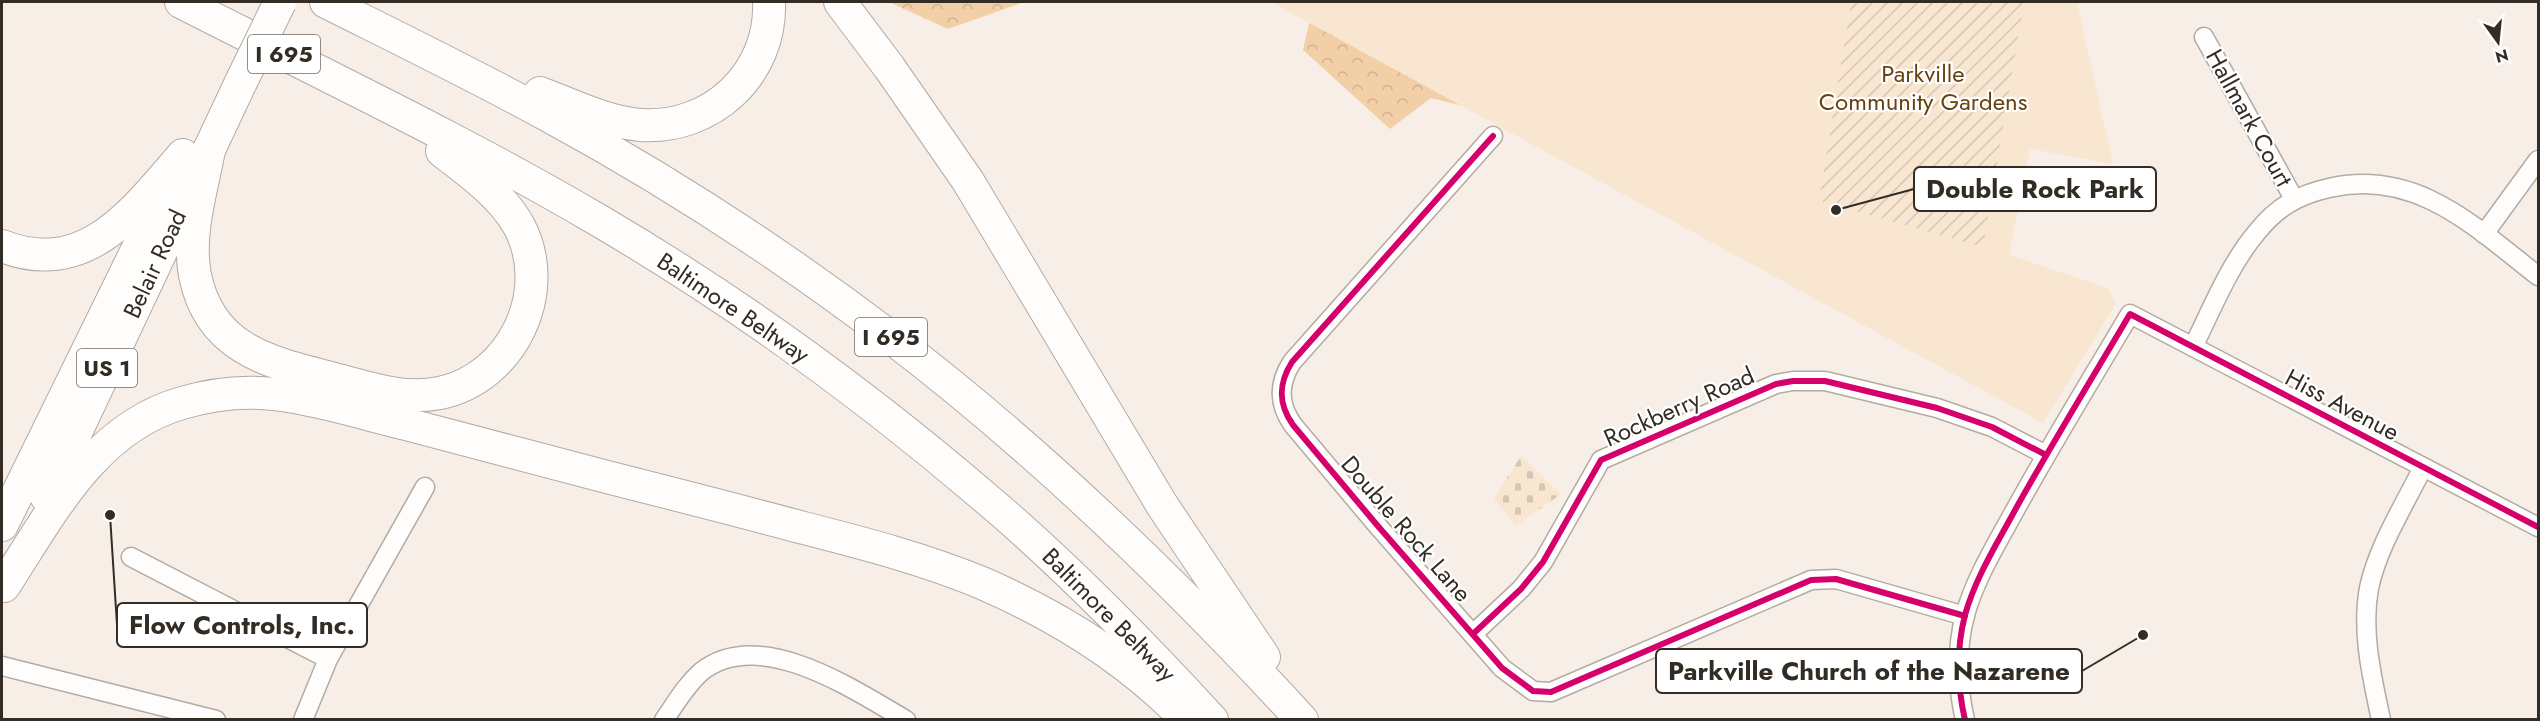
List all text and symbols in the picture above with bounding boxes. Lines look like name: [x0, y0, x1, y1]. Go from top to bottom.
north arrow: [2468, 12, 2528, 72]
road number: I 695: [248, 35, 320, 73]
street label: Hallmark Court: [2197, 43, 2302, 193]
text: N: [2493, 43, 2511, 69]
park label: Parkville Community Gardens: [1819, 56, 2027, 119]
callout: Double Rock Park: [1914, 167, 2156, 211]
text: Double Rock Park: [1926, 170, 2144, 208]
street label: Belair Road: [114, 204, 195, 324]
street label: Baltimore Beltway: [650, 244, 817, 372]
road number: I 695: [855, 318, 927, 356]
road number: US 1: [77, 349, 137, 387]
street label: Rockberry Road: [1598, 358, 1760, 455]
street label: Hiss Avenue: [2279, 360, 2406, 449]
street label: Double Rock Lane: [1333, 448, 1480, 610]
street label: Baltimore Beltway: [1034, 540, 1185, 690]
callout: Flow Controls, Inc.: [117, 603, 367, 647]
text: Flow Controls, Inc.: [129, 606, 355, 644]
callout: Parkville Church of the Nazarene: [1656, 649, 2082, 693]
text: Parkville Church of the Nazarene: [1668, 652, 2070, 690]

